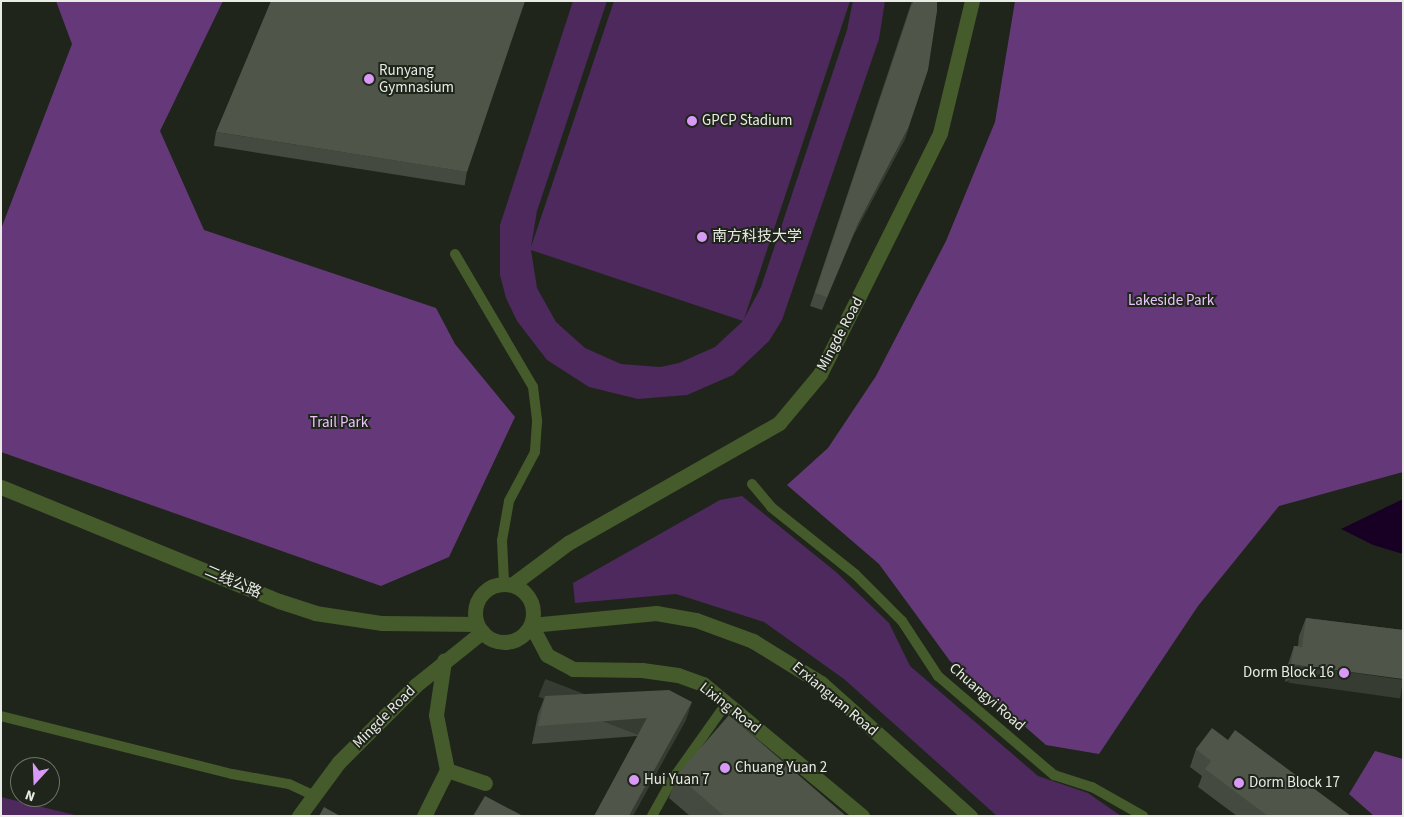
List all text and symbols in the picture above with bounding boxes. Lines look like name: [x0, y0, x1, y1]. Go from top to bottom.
place label: Runyang Gymnasium: [379, 61, 454, 96]
marker: Runyang Gymnasium: [363, 73, 375, 85]
place label: GPCP Stadium: [702, 112, 792, 130]
marker: GPCP Stadium: [686, 115, 698, 127]
place label: 南方科技大学: [712, 228, 802, 246]
marker: 南方科技大学: [696, 231, 708, 243]
park label: Lakeside Park: [1128, 292, 1214, 310]
street label: Mingde Road: [813, 294, 867, 374]
park label: Trail Park: [310, 414, 368, 432]
street label: 二线公路: [202, 562, 264, 602]
street label: Erxianguan Road: [789, 658, 881, 740]
street label: Chuangyi Road: [946, 659, 1028, 735]
place label: Dorm Block 16: [1243, 664, 1334, 682]
marker: Dorm Block 16: [1338, 667, 1350, 679]
street label: Lixing Road: [696, 679, 764, 737]
street label: Mingde Road: [349, 682, 419, 752]
north arrow: [10, 757, 60, 807]
place label: Chuang Yuan 2: [735, 759, 827, 777]
marker: Chuang Yuan 2: [719, 762, 731, 774]
place label: Hui Yuan 7: [644, 771, 710, 789]
marker: Hui Yuan 7: [628, 774, 640, 786]
place label: Dorm Block 17: [1249, 774, 1340, 792]
marker: Dorm Block 17: [1233, 777, 1245, 789]
text: N: [22, 784, 38, 806]

